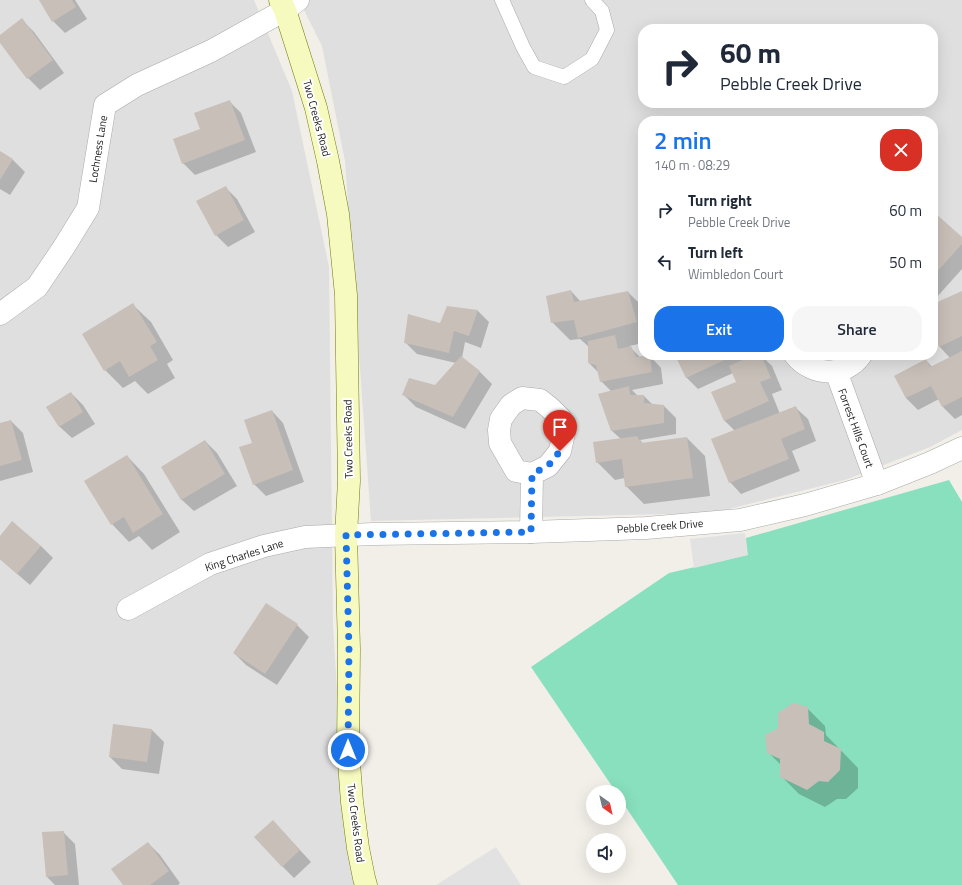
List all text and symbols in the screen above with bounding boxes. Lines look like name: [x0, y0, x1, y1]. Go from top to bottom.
text: 60 m: [720, 31, 781, 74]
icon: right: [654, 40, 706, 92]
text: Pebble Creek Drive: [720, 70, 862, 97]
street label: Two Creeks Road: [299, 78, 335, 158]
street label: Lochness Lane: [85, 114, 111, 184]
text: 2 min: [654, 122, 712, 158]
button: close: [880, 129, 922, 171]
text: 140 m · 08:29: [654, 155, 730, 175]
text: Turn right: [688, 189, 752, 212]
icon: right: [654, 199, 676, 221]
text: 60 m: [889, 199, 922, 222]
text: Pebble Creek Drive: [688, 212, 790, 232]
text: Turn left: [688, 241, 743, 264]
icon: left: [654, 251, 676, 273]
text: 50 m: [889, 251, 922, 274]
text: Wimbledon Court: [688, 264, 783, 284]
button: Exit: [654, 306, 784, 352]
button: Share: [792, 306, 922, 352]
street label: Forrest Hills Court: [834, 386, 878, 470]
street label: Two Creeks Road: [339, 399, 357, 479]
pin: [543, 410, 577, 451]
icon: arrive: [549, 416, 571, 438]
street label: Pebble Creek Drive: [616, 515, 704, 537]
street label: King Charles Lane: [203, 535, 286, 575]
position arrow: [327, 729, 369, 771]
street label: Two Creeks Road: [343, 783, 369, 863]
north arrow: [586, 785, 626, 825]
map controls: [586, 785, 626, 873]
button: sound: [586, 833, 626, 873]

